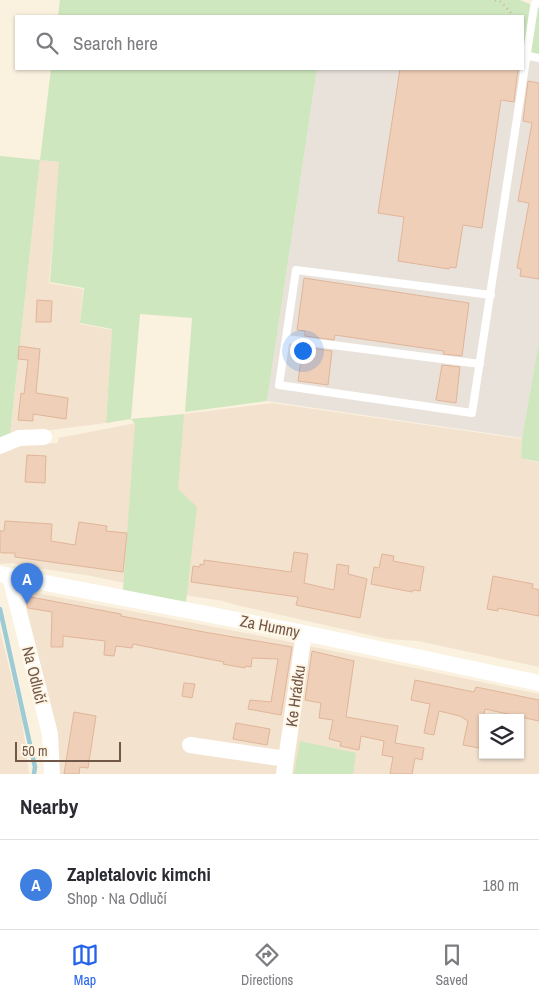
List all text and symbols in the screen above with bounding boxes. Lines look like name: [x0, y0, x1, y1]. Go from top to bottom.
search box: [15, 15, 524, 70]
icon: search: [33, 29, 61, 57]
text: Search here: [73, 30, 158, 56]
your location: [290, 338, 316, 364]
pin: A: [11, 563, 43, 604]
street label: Za Humny: [238, 609, 302, 643]
street label: Na Odlučí: [17, 644, 53, 706]
street label: Ke Hrádku: [280, 664, 310, 728]
map controls: [479, 714, 524, 759]
button: layers: [479, 714, 524, 759]
scale bar: [15, 739, 121, 762]
text: 50 m: [22, 742, 48, 760]
text: Nearby: [20, 792, 78, 821]
text: Zapletalovic kimchi: [67, 861, 211, 887]
text: A: [31, 874, 41, 896]
text: 180 m: [483, 874, 519, 896]
text: Shop · Na Odlučí: [67, 887, 167, 909]
tab: Map: [71, 941, 99, 989]
tab: Directions: [241, 941, 293, 989]
tab: Saved: [435, 941, 468, 989]

